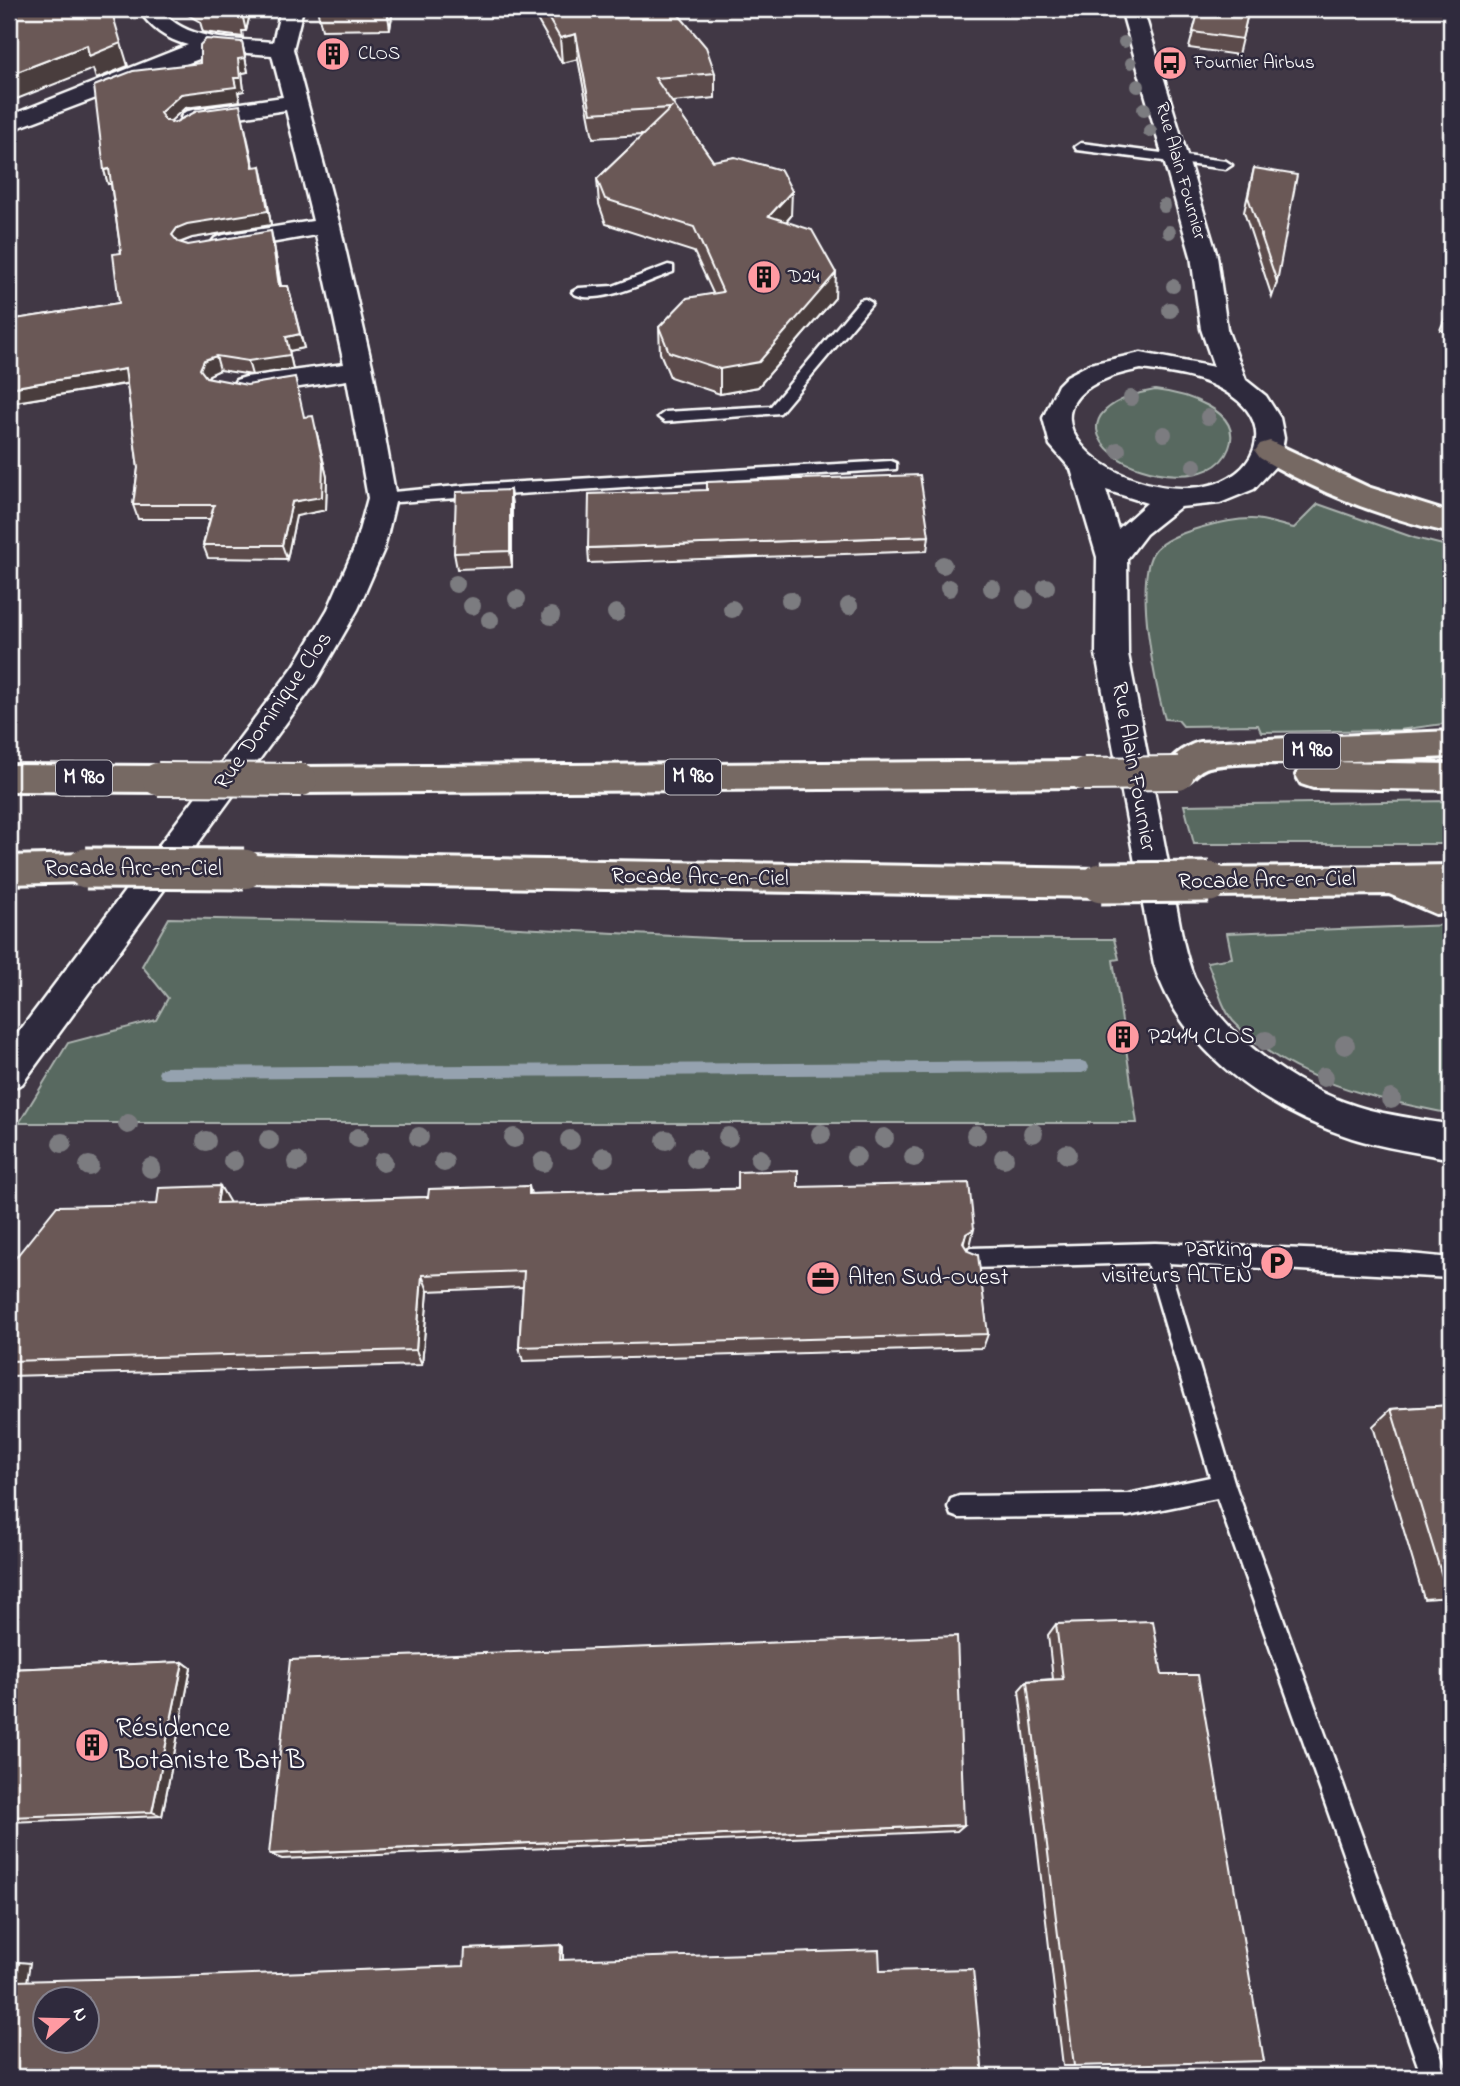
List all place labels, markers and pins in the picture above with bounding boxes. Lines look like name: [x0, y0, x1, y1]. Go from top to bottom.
building icon: CLOS: [314, 35, 352, 73]
place label: CLOS: [358, 41, 400, 68]
bus stop icon: Fournier Airbus: [1151, 44, 1189, 82]
place label: Fournier Airbus: [1193, 50, 1315, 77]
building icon: D24: [745, 258, 783, 296]
place label: D24: [787, 264, 819, 291]
building icon: P2414 CLOS: [1104, 1018, 1142, 1056]
place label: P2414 CLOS: [1148, 1021, 1254, 1054]
place label: Parking visiteurs ALTEN: [1102, 1234, 1252, 1293]
parking icon: Parking visiteurs ALTEN: [1258, 1244, 1296, 1282]
office icon: Alten Sud-Ouest: [804, 1259, 842, 1297]
place label: Alten Sud-Ouest: [848, 1262, 1009, 1295]
place label: Résidence Botaniste Bat B: [115, 1709, 305, 1782]
building icon: Résidence Botaniste Bat B: [73, 1726, 111, 1764]

